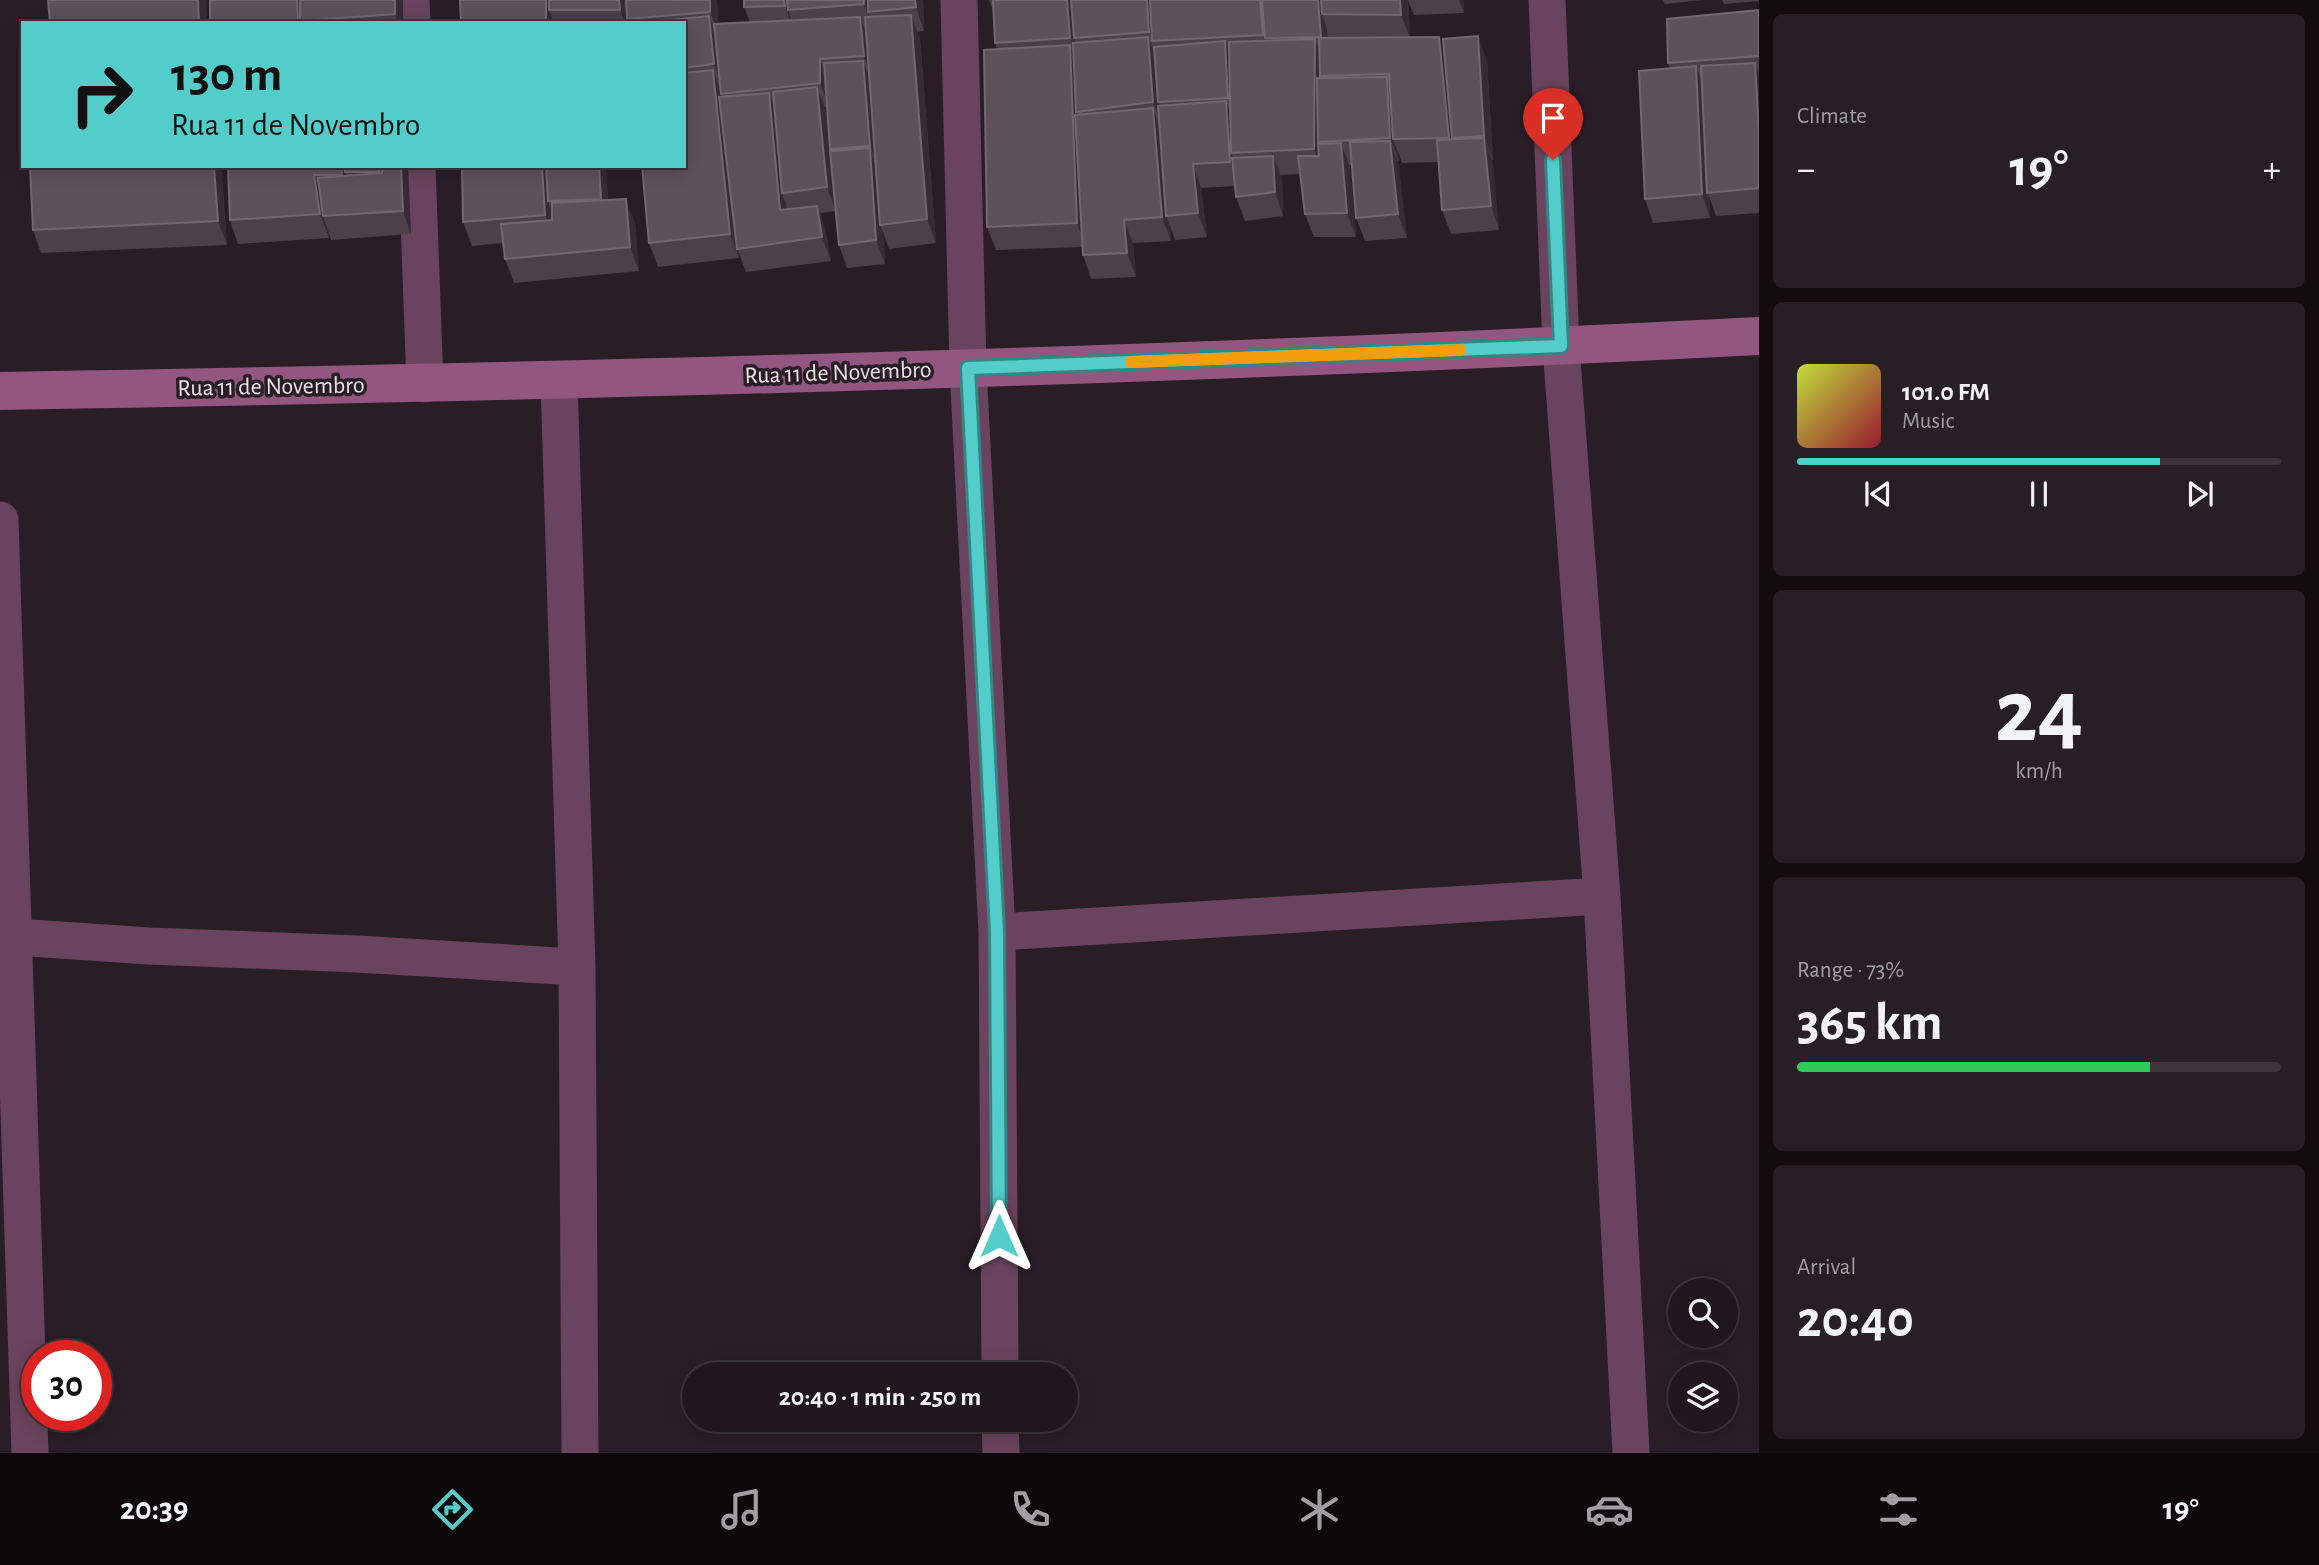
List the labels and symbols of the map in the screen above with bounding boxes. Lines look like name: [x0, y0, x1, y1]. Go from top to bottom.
pin: [1523, 88, 1583, 160]
street label: Rua 11 de Novembro: [744, 358, 932, 388]
street label: Rua 11 de Novembro: [177, 373, 365, 401]
position arrow: [962, 1199, 1036, 1273]
speed limit sign: 30: [21, 1340, 112, 1431]

